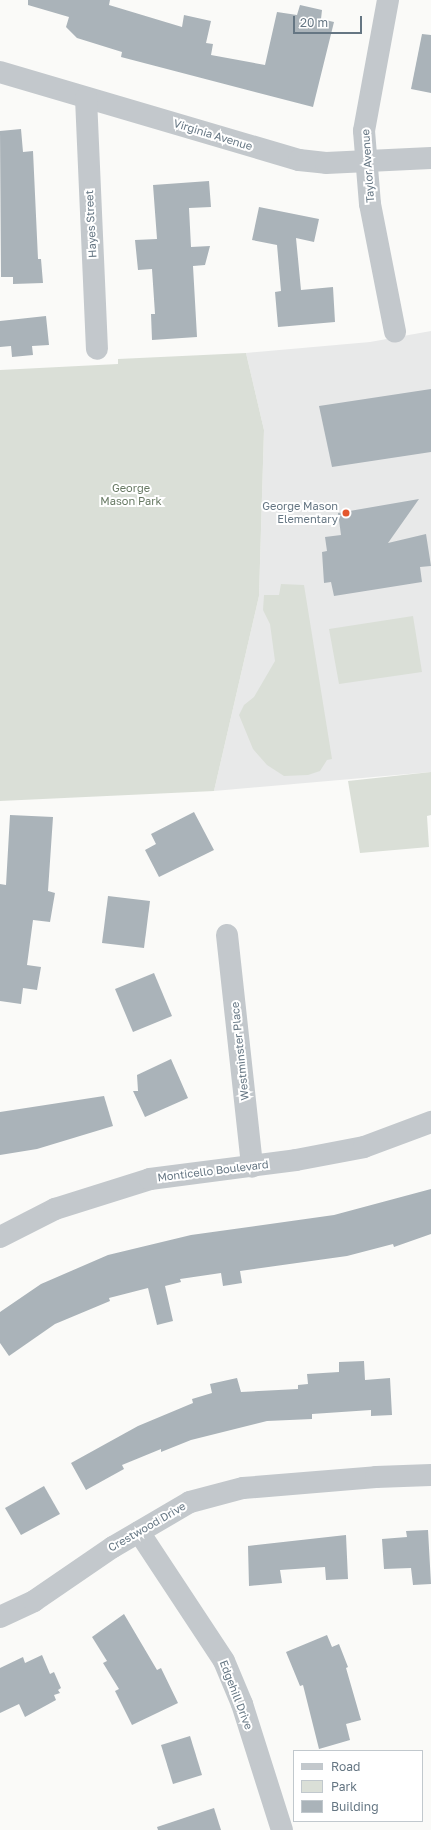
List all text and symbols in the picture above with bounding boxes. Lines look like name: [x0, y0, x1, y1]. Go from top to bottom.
scale bar: [295, 8, 364, 34]
text: 20 m: [300, 15, 328, 30]
street label: Virginia Avenue: [172, 117, 254, 153]
street label: Taylor Avenue: [359, 129, 377, 203]
street label: Hayes Street: [83, 190, 99, 258]
park label: George Mason Park: [100, 482, 162, 508]
place label: George Mason Elementary: [262, 500, 338, 526]
marker: George Mason Elementary: [341, 508, 351, 518]
street label: Westminster Place: [228, 1001, 252, 1101]
street label: Monticello Boulevard: [157, 1158, 269, 1184]
street label: Crestwood Drive: [106, 1499, 188, 1555]
street label: Edgehill Drive: [217, 1658, 255, 1732]
legend: [293, 1750, 423, 1822]
text: Road: [331, 1759, 360, 1774]
text: Park: [331, 1779, 357, 1794]
text: Building: [331, 1799, 379, 1814]

